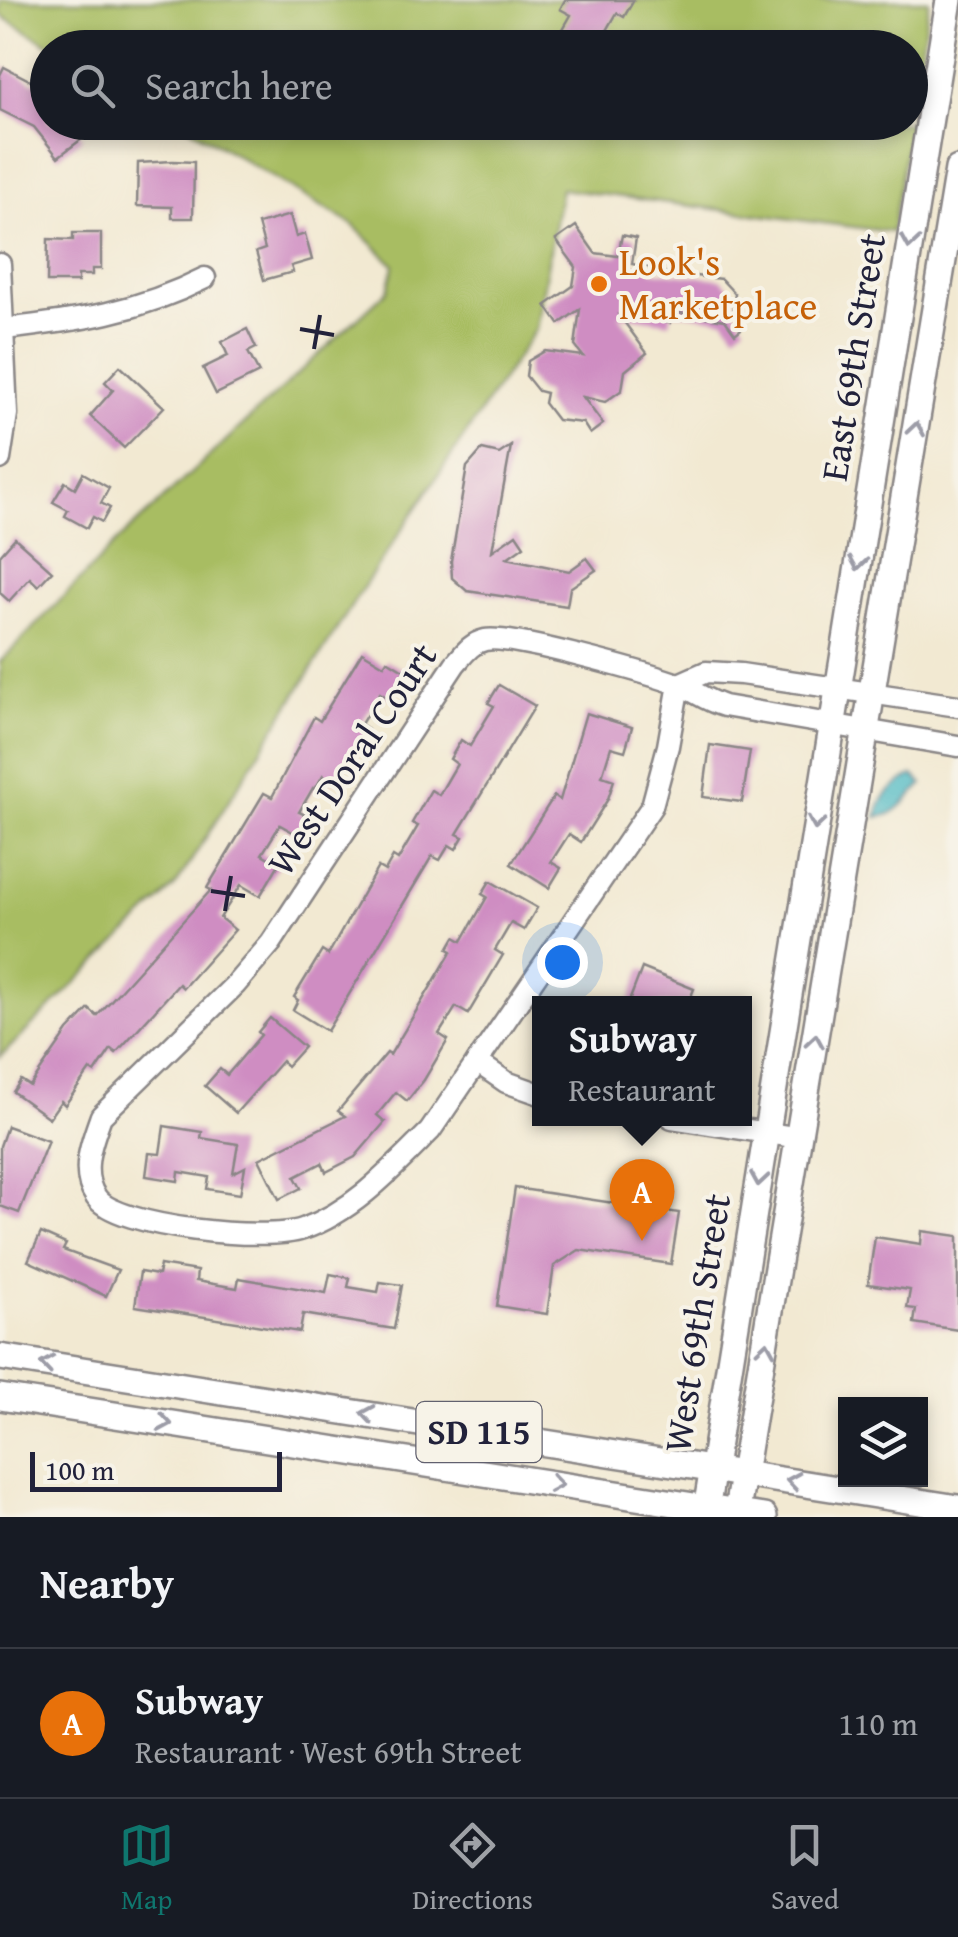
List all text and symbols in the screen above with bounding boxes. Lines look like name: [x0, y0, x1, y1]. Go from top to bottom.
search box: [30, 30, 928, 140]
text: Search here: [145, 57, 333, 113]
icon: search: [65, 58, 120, 113]
street label: East 69th Street: [805, 229, 899, 485]
place label: Look's Marketplace: [619, 233, 817, 333]
one-way arrow: [900, 234, 921, 250]
marker: Look's Marketplace: [588, 273, 610, 295]
one-way arrow: [904, 421, 925, 437]
one-way arrow: [848, 555, 869, 571]
street label: West Doral Court: [252, 631, 450, 886]
one-way arrow: [806, 815, 827, 831]
your location: [537, 937, 588, 988]
popup: [532, 996, 752, 1126]
text: Subway: [568, 1010, 697, 1066]
one-way arrow: [804, 1033, 825, 1050]
text: Restaurant: [568, 1066, 716, 1113]
pin: A: [610, 1158, 674, 1241]
one-way arrow: [749, 1170, 770, 1187]
street label: West 69th Street: [648, 1189, 744, 1456]
one-way arrow: [755, 1340, 776, 1356]
one-way arrow: [39, 1354, 55, 1375]
map controls: [838, 1397, 928, 1487]
button: layers: [838, 1397, 928, 1487]
road number: SD 115: [416, 1402, 542, 1462]
one-way arrow: [360, 1405, 376, 1426]
one-way arrow: [157, 1412, 174, 1433]
scale bar: [30, 1447, 282, 1492]
text: 100 m: [45, 1449, 114, 1490]
one-way arrow: [784, 1471, 801, 1492]
one-way arrow: [547, 1473, 564, 1494]
text: Nearby: [40, 1552, 174, 1613]
text: Subway: [135, 1672, 263, 1728]
text: A: [62, 1700, 83, 1747]
text: 110 m: [839, 1700, 918, 1747]
text: Restaurant · West 69th Street: [135, 1728, 522, 1775]
tab: Map: [119, 1818, 174, 1919]
tab: Directions: [412, 1818, 533, 1919]
tab: Saved: [771, 1818, 839, 1919]

